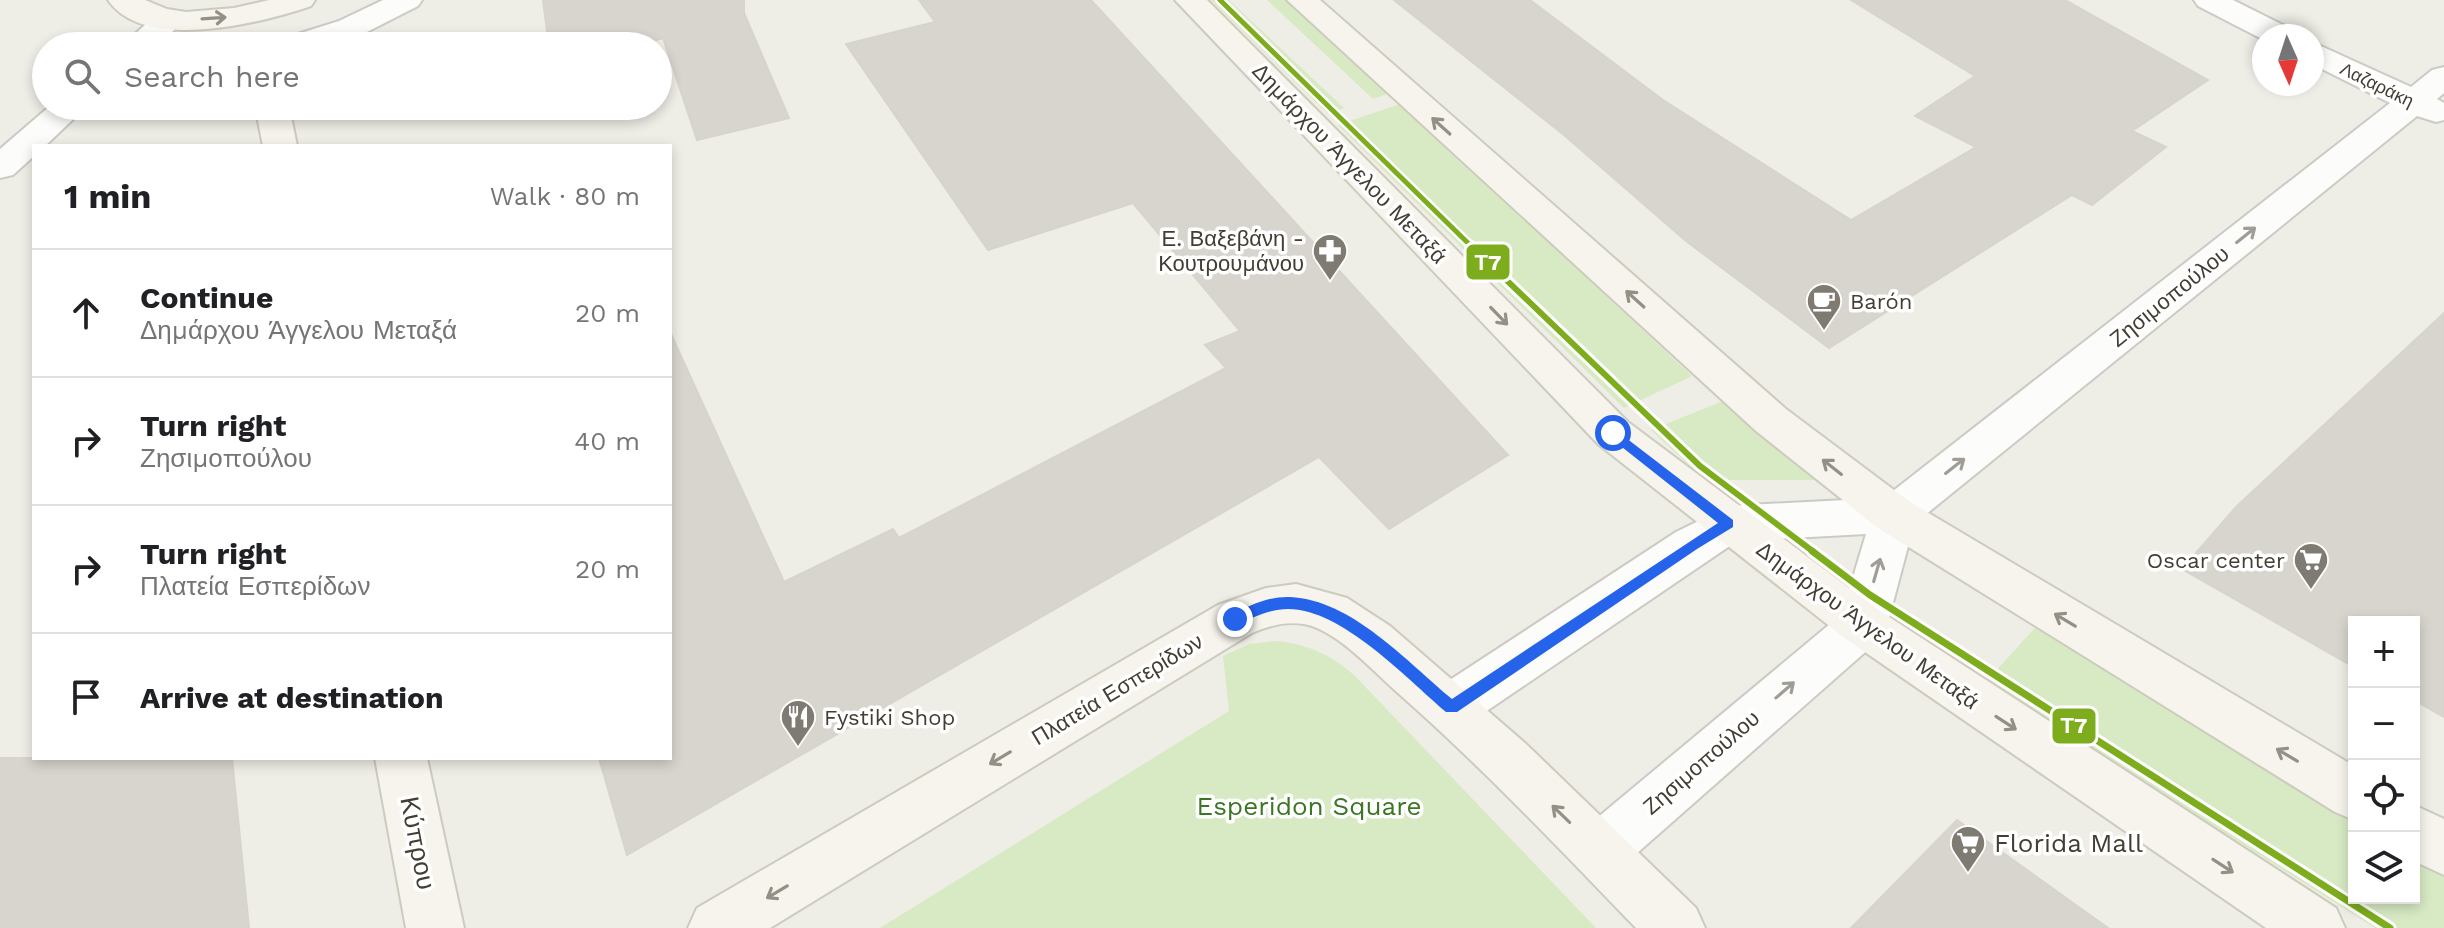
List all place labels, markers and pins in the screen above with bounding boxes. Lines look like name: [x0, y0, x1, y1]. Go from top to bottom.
place label: Ε. Βαξεβάνη - Κουτρουμάνου: [1158, 226, 1304, 276]
pharmacy icon: Ε. Βαξεβάνη - Κουτρουμάνου: [1311, 232, 1349, 282]
cafe icon: Barón: [1805, 282, 1843, 332]
place label: Barón: [1850, 289, 1912, 314]
supermarket icon: Oscar center: [2292, 541, 2330, 591]
place label: Oscar center: [2147, 548, 2285, 573]
restaurant icon: Fystiki Shop: [779, 698, 817, 748]
place label: Fystiki Shop: [824, 705, 955, 730]
supermarket icon: Florida Mall: [1949, 824, 1987, 874]
place label: Florida Mall: [1994, 828, 2143, 858]

